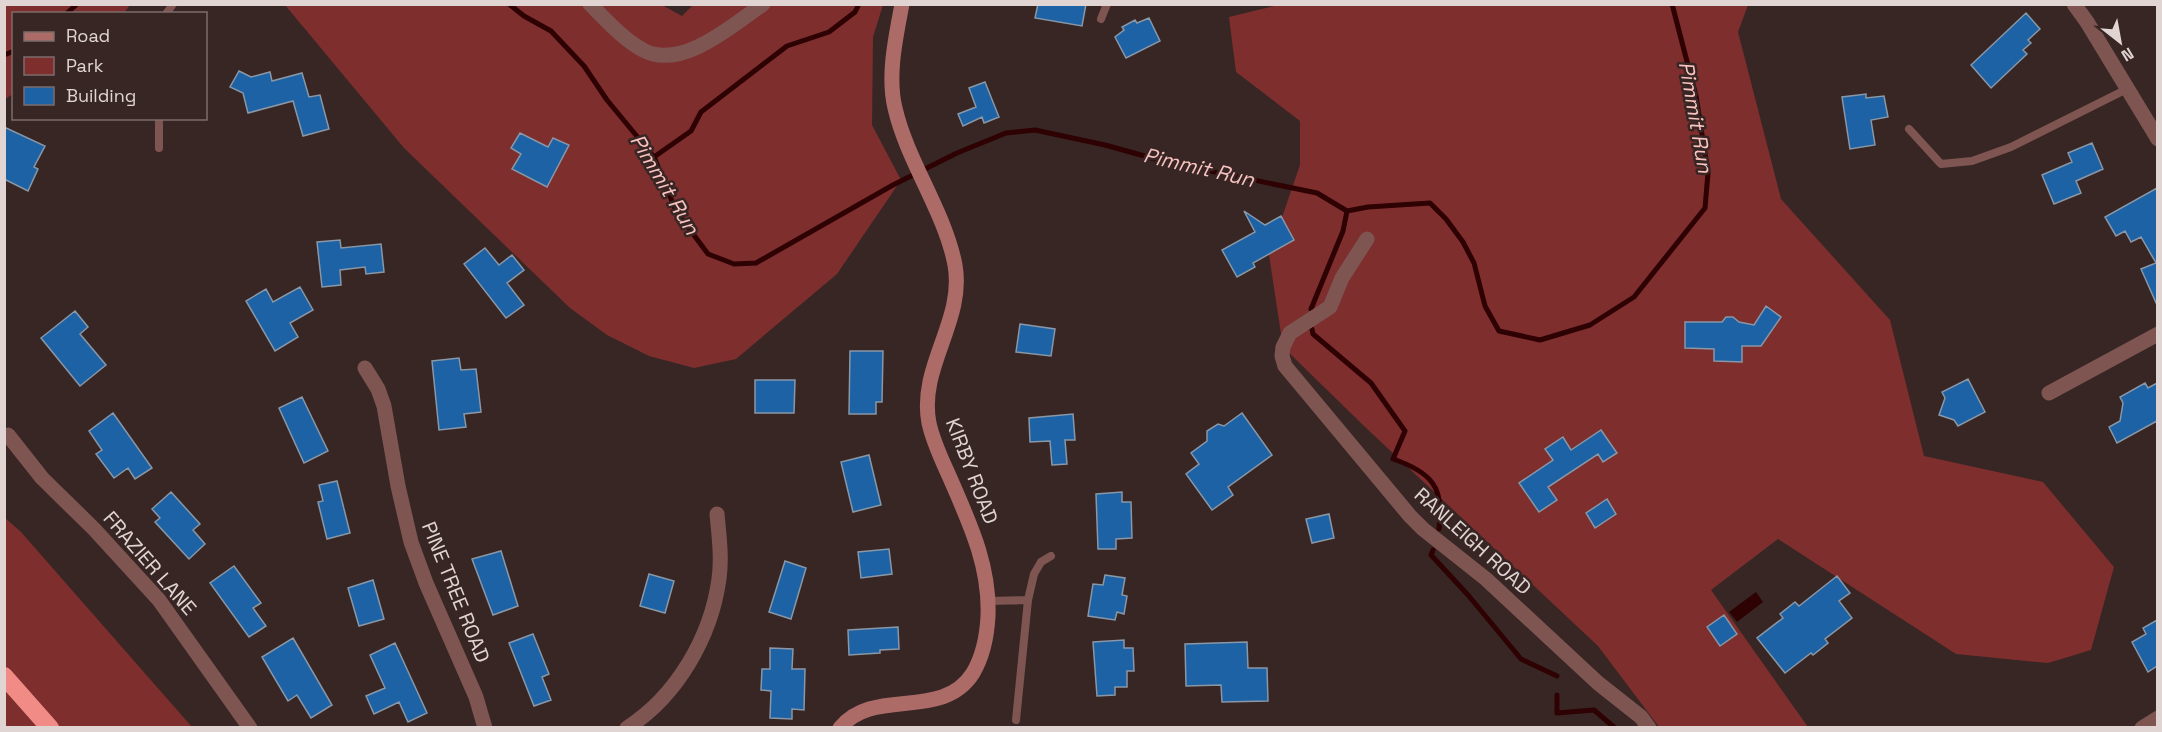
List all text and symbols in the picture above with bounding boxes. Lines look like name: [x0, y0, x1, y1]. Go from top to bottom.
legend: [12, 12, 207, 120]
north arrow: [2090, 12, 2150, 72]
text: Road: [66, 24, 110, 47]
text: N: [2117, 43, 2137, 66]
text: Park: [66, 54, 104, 77]
water label: Pimmit Run: [1673, 59, 1719, 176]
text: Building: [66, 84, 136, 107]
water label: Pimmit Run: [624, 129, 706, 240]
water label: Pimmit Run: [1141, 141, 1258, 193]
street label: KIRBY ROAD: [940, 414, 1004, 528]
street label: RANLEIGH ROAD: [1409, 482, 1537, 600]
street label: FRAZIER LANE: [98, 506, 202, 620]
street label: PINE TREE ROAD: [416, 518, 496, 666]

